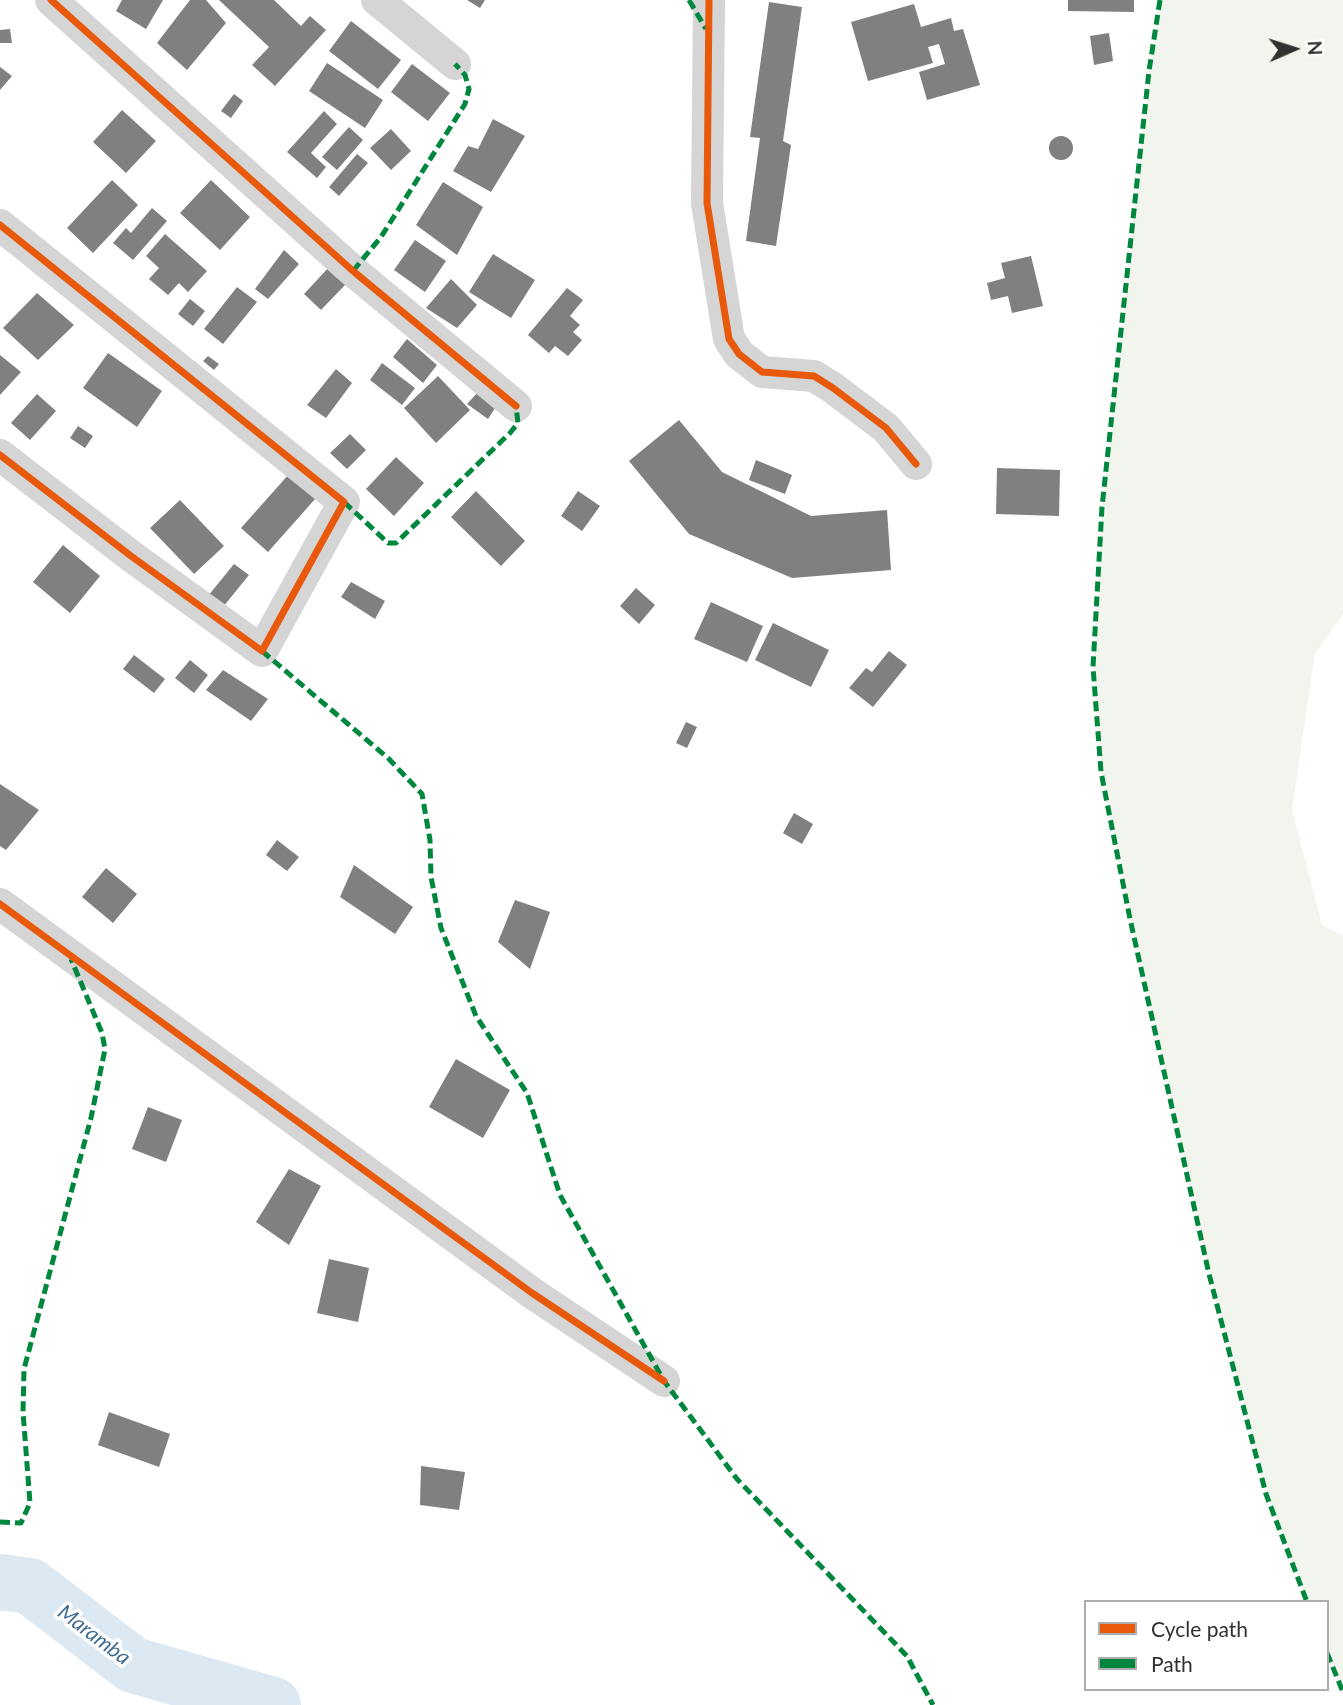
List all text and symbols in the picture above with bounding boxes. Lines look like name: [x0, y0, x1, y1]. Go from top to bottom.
north arrow: [1259, 14, 1329, 84]
text: N: [1304, 40, 1327, 56]
water label: Maramba: [53, 1600, 135, 1670]
legend: [1084, 1600, 1329, 1691]
text: Cycle path: [1151, 1616, 1248, 1641]
text: Path: [1151, 1651, 1193, 1676]

